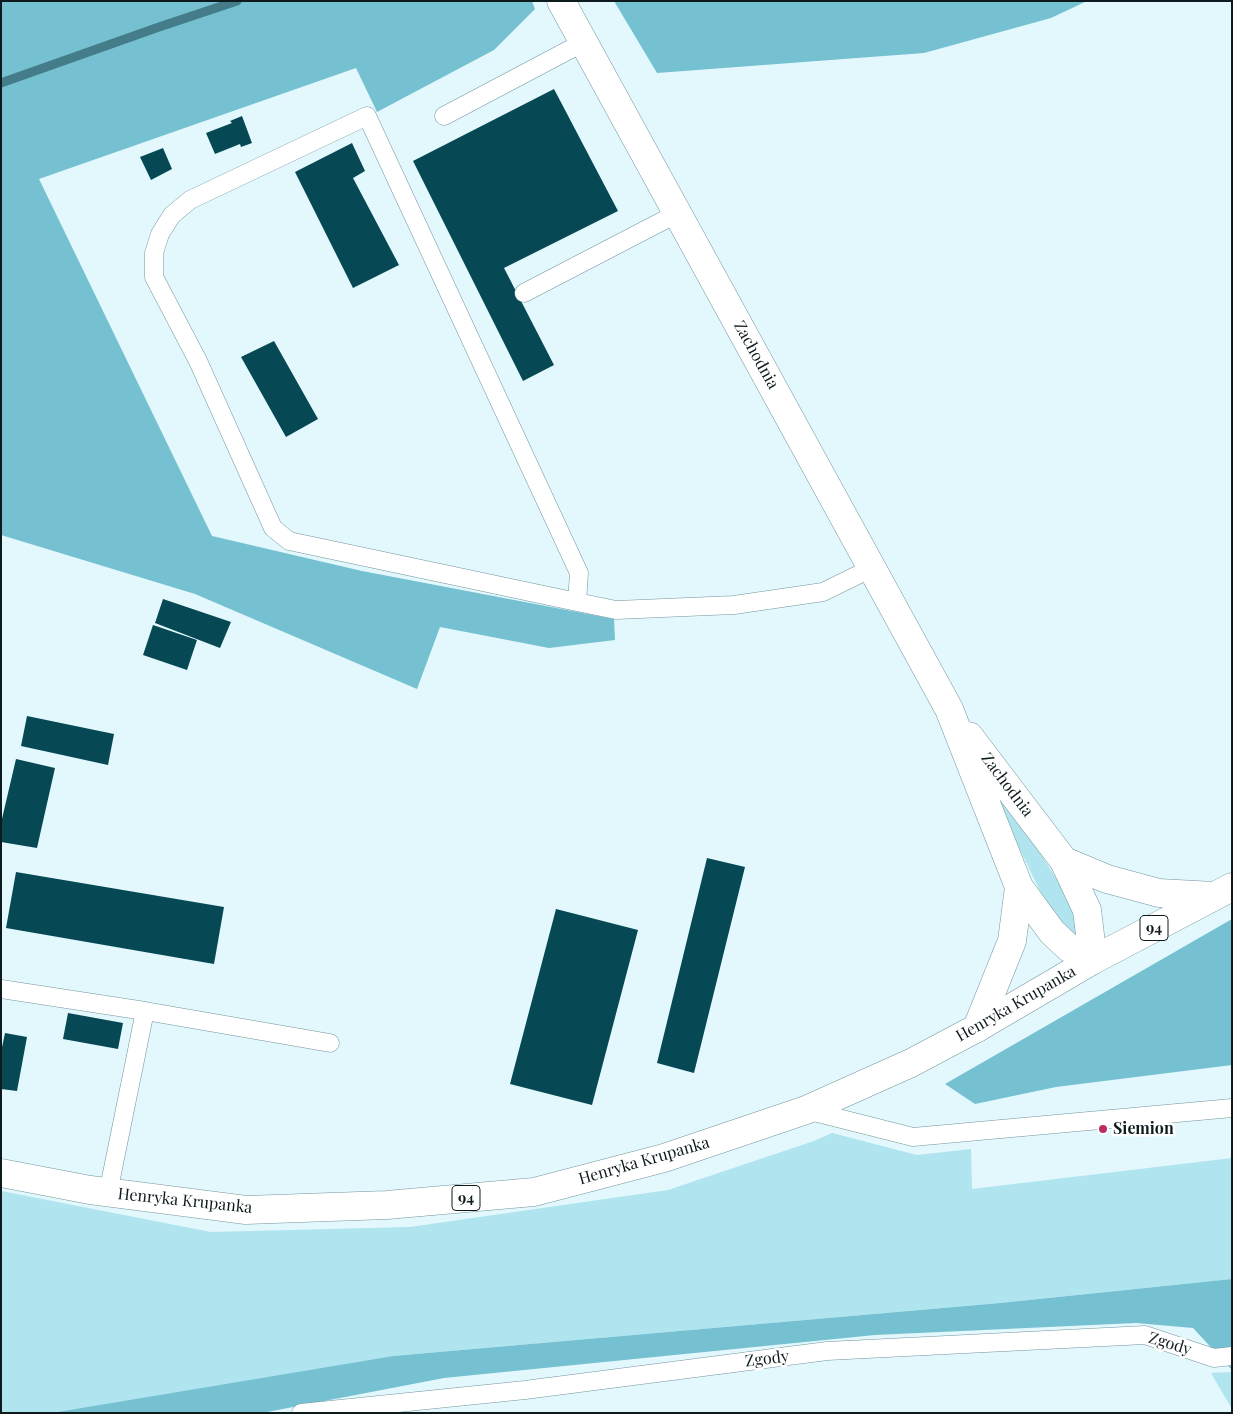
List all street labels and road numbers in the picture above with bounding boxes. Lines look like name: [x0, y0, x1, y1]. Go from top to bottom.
street label: Zachodnia: [729, 318, 783, 392]
street label: Zachodnia: [977, 749, 1037, 821]
road number: 94: [1140, 916, 1168, 940]
street label: Henryka Krupanka: [953, 962, 1079, 1046]
street label: Henryka Krupanka: [576, 1133, 712, 1189]
street label: Henryka Krupanka: [117, 1184, 253, 1218]
road number: 94: [452, 1186, 480, 1210]
street label: Zgody: [1146, 1328, 1194, 1360]
street label: Zgody: [744, 1347, 790, 1371]

